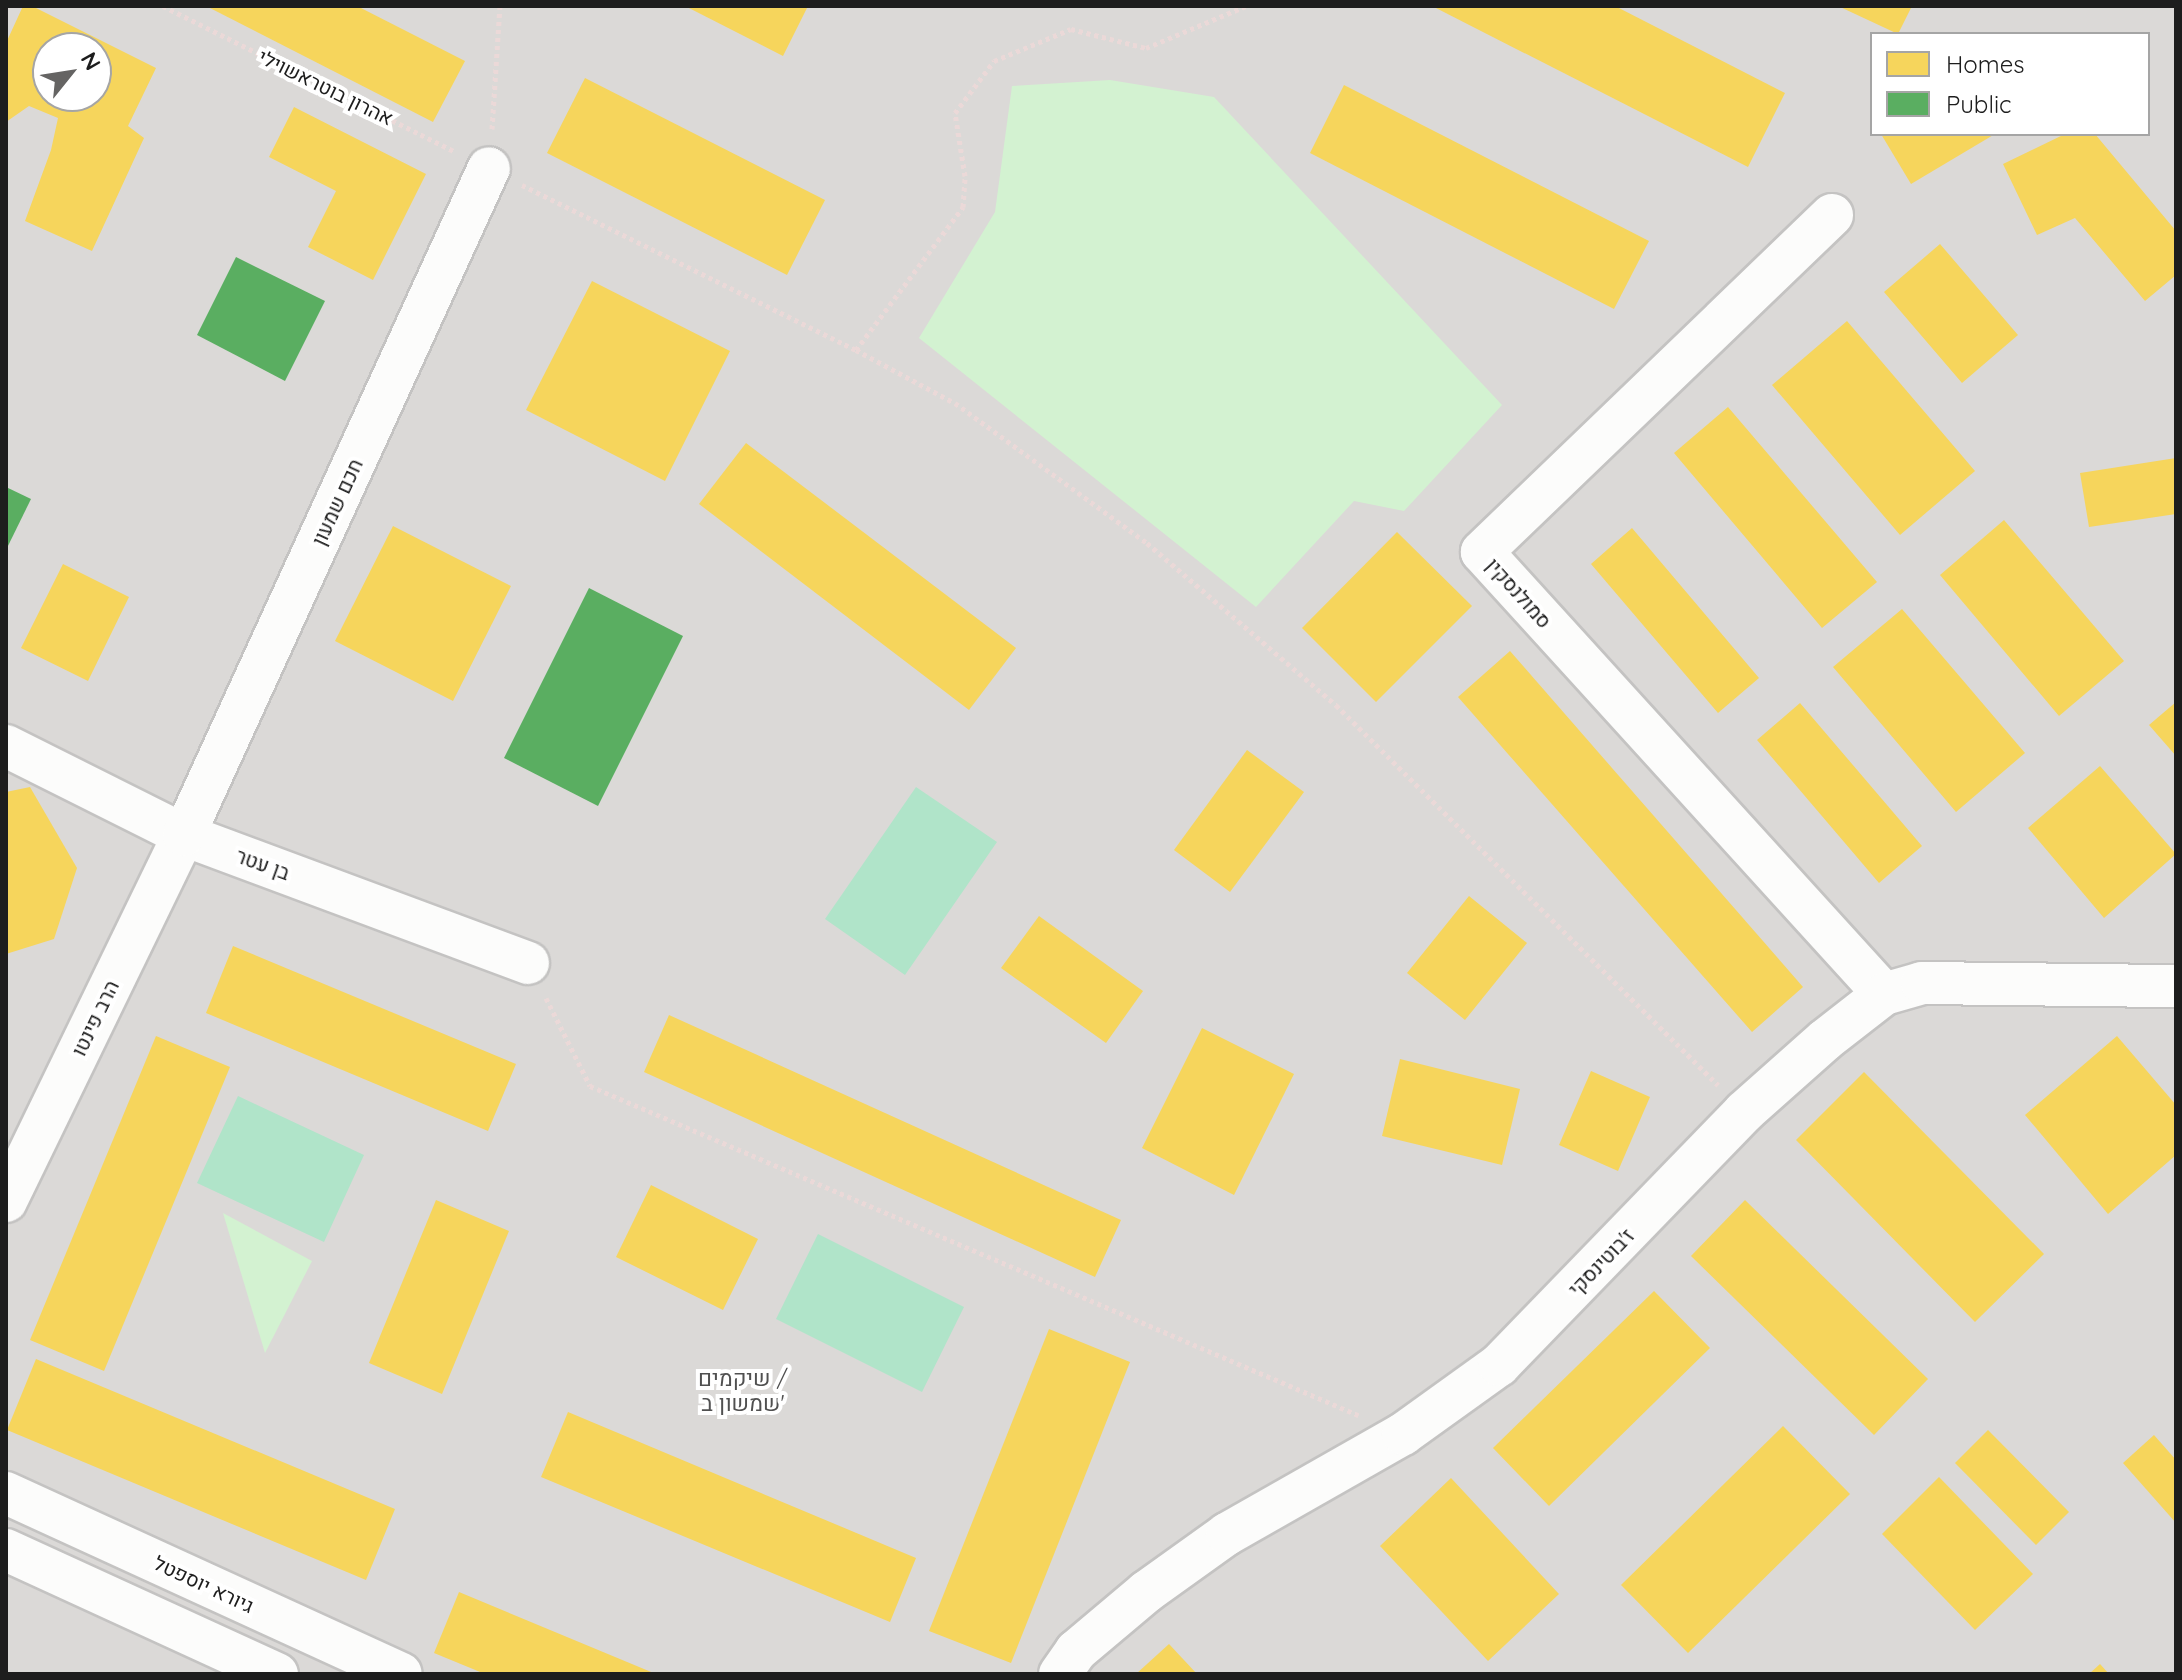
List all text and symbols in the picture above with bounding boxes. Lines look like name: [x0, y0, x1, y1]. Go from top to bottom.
north arrow: [32, 32, 112, 112]
legend: [1870, 32, 2150, 136]
street label: אהרון בוטראשוילי: [255, 44, 397, 130]
text: N: [75, 47, 107, 75]
text: Homes: [1946, 49, 2024, 79]
text: Public: [1946, 89, 2011, 119]
street label: חכם שמעון: [307, 455, 367, 549]
street label: סמולנסקין: [1481, 553, 1557, 633]
street label: בן עטר: [233, 843, 293, 885]
street label: הרב פינטו: [66, 976, 124, 1060]
street label: ז'בוטינסקי: [1563, 1223, 1639, 1301]
district label: שיקמים / שמשון ב': [698, 1365, 788, 1416]
street label: גיורא יוספטל: [150, 1550, 258, 1618]

